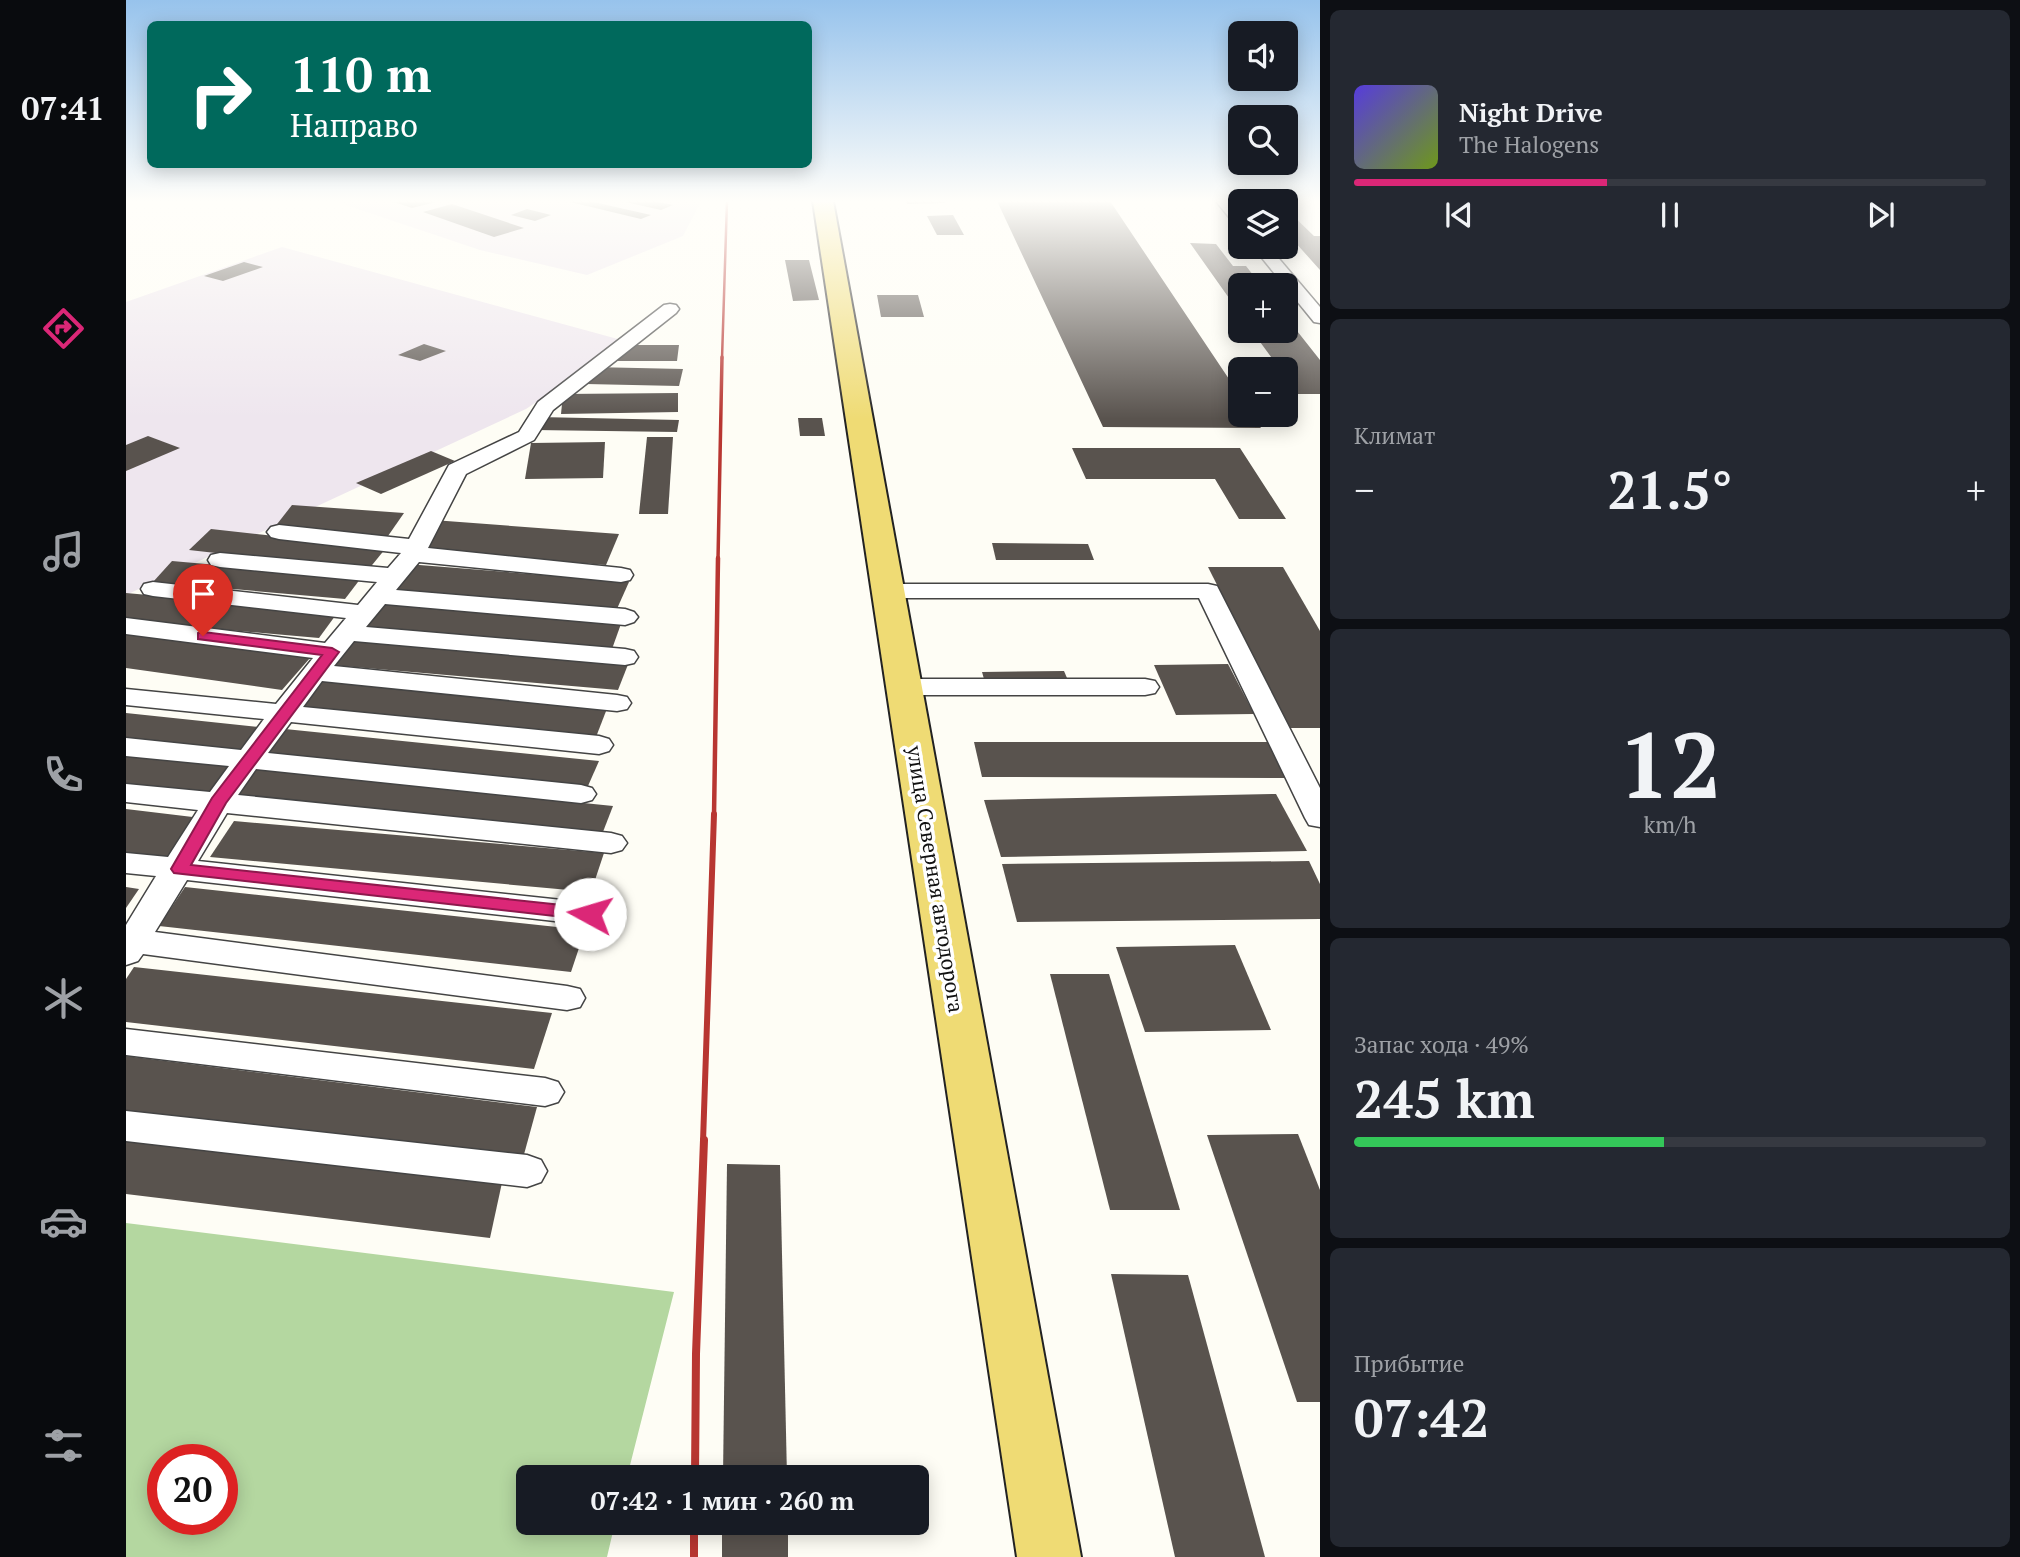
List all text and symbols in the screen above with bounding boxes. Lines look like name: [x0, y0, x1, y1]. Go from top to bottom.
map controls: [1228, 21, 1298, 427]
button: sound: [1228, 21, 1298, 91]
text: 110 m: [290, 41, 432, 106]
icon: right: [175, 49, 266, 140]
text: 07:41: [21, 87, 105, 129]
text: Night Drive: [1459, 95, 1603, 129]
text: Направо: [290, 104, 418, 146]
button: search: [1228, 105, 1298, 175]
text: The Halogens: [1459, 129, 1599, 160]
button: layers: [1228, 189, 1298, 259]
icon: previous: [1440, 196, 1478, 234]
icon: pause: [1651, 196, 1689, 234]
icon: next: [1862, 196, 1900, 234]
button: +: [1228, 273, 1298, 343]
icon: directions: [39, 304, 88, 353]
button: −: [1228, 357, 1298, 427]
text: Климат: [1354, 420, 1435, 451]
text: 21.5°: [1607, 455, 1733, 524]
text: −: [1354, 465, 1374, 515]
text: +: [1966, 465, 1986, 515]
icon: music: [39, 527, 88, 576]
pin: [173, 564, 233, 636]
icon: arrive: [184, 575, 222, 613]
text: 12: [1619, 703, 1721, 824]
street label: улица Северная автодорога: [901, 743, 971, 1015]
icon: phone: [39, 750, 88, 799]
text: km/h: [1643, 809, 1697, 840]
position arrow: [553, 877, 627, 951]
icon: climate: [39, 974, 88, 1023]
text: Запас хода · 49%: [1354, 1029, 1529, 1060]
text: 245 km: [1354, 1064, 1535, 1133]
icon: car: [39, 1197, 88, 1246]
text: Прибытие: [1354, 1348, 1464, 1379]
text: 07:42: [1354, 1383, 1489, 1452]
icon: filters: [39, 1421, 88, 1470]
speed limit sign: 20: [147, 1444, 238, 1535]
text: 07:42 · 1 мин · 260 m: [591, 1483, 854, 1517]

